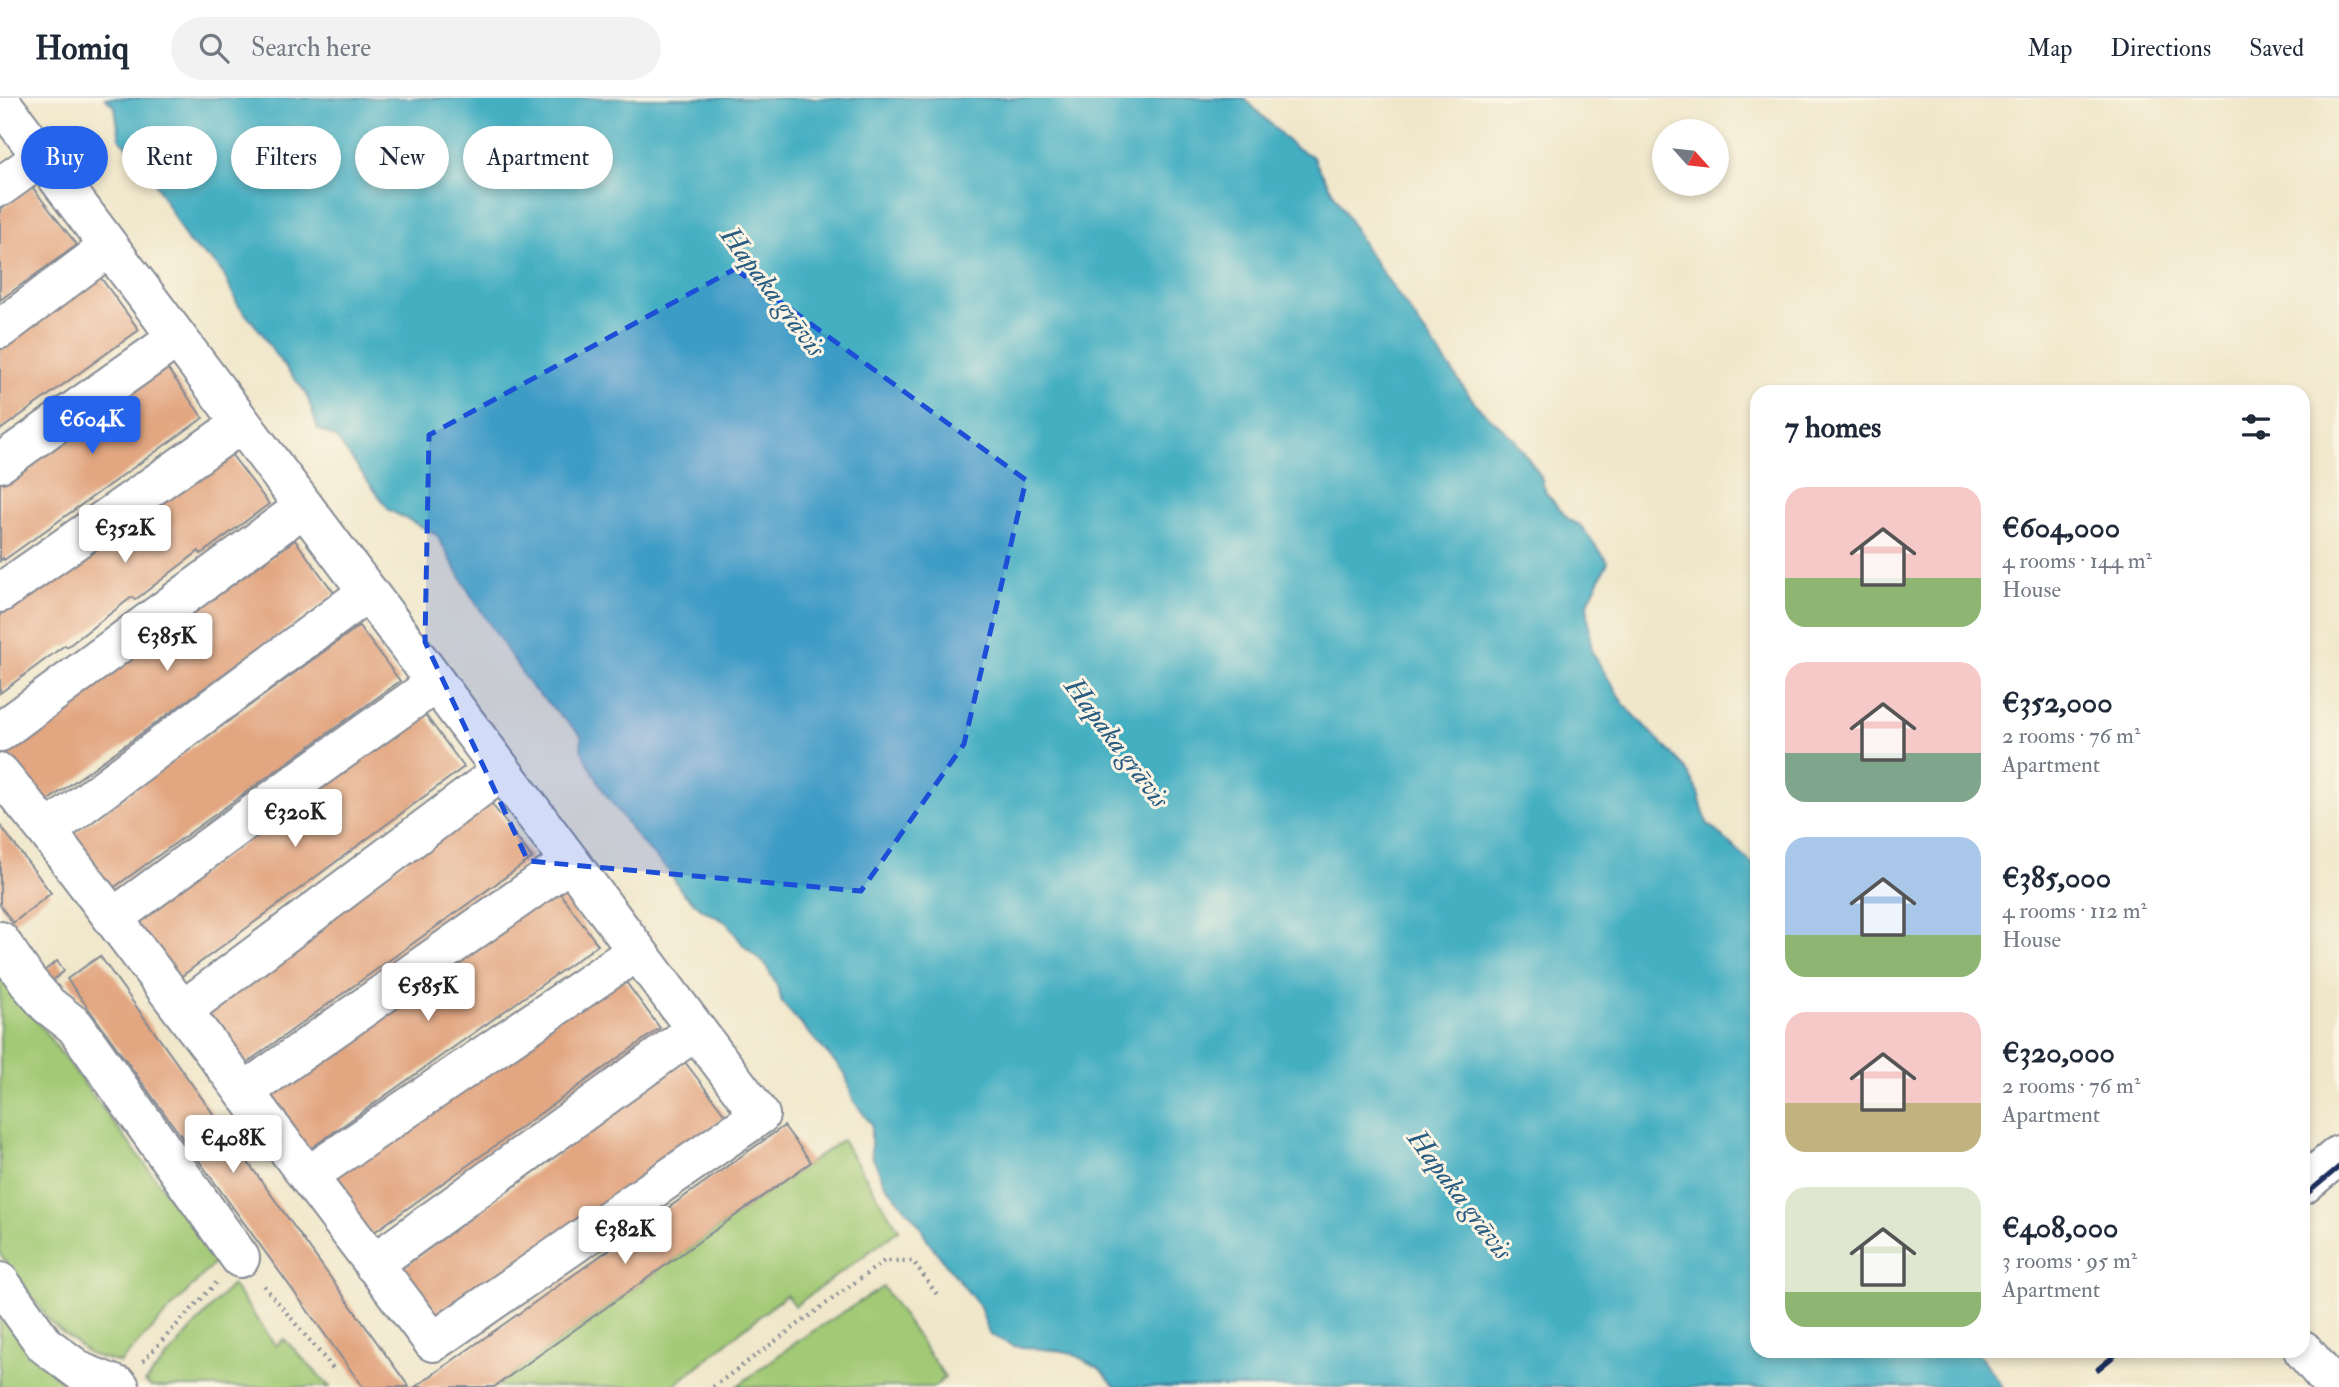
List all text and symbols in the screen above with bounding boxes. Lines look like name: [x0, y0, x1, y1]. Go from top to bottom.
search box: [171, 17, 661, 80]
text: Homiq: [35, 28, 129, 69]
icon: search: [195, 29, 233, 67]
text: Search here: [251, 32, 371, 64]
text: Map: [2027, 33, 2072, 64]
text: Directions: [2110, 33, 2211, 64]
text: Saved: [2249, 33, 2304, 64]
north arrow: [1652, 119, 1729, 196]
map controls: [1652, 119, 1729, 196]
chip: Buy: [21, 126, 108, 189]
chip: Rent: [122, 126, 217, 189]
chip: Filters: [231, 126, 341, 189]
chip: New: [355, 126, 449, 189]
chip: Apartment: [463, 126, 613, 189]
water label: Hapaka grāvis: [711, 218, 834, 365]
pin: €604K: [43, 396, 141, 456]
text: €604K: [59, 404, 125, 433]
icon: filters: [2237, 408, 2275, 446]
text: 7 homes: [1785, 409, 1881, 446]
pin: €352K: [76, 505, 174, 565]
text: €604,000: [2002, 509, 2120, 546]
text: €352K: [95, 513, 155, 542]
icon: home: [1841, 515, 1925, 599]
text: 4 rooms · 144 m²: [2002, 546, 2152, 575]
text: House: [2002, 575, 2061, 604]
pin: €385K: [118, 614, 216, 673]
text: €385K: [137, 621, 197, 650]
water label: Hapaka grāvis: [1055, 669, 1178, 816]
text: €352,000: [2002, 684, 2113, 721]
icon: home: [1841, 690, 1925, 774]
text: 2 rooms · 76 m²: [2002, 721, 2140, 750]
text: Apartment: [2002, 750, 2100, 779]
pin: €320K: [246, 790, 344, 849]
text: €320K: [264, 797, 326, 826]
text: €385,000: [2002, 859, 2111, 896]
icon: home: [1841, 865, 1925, 949]
text: 4 rooms · 112 m²: [2002, 896, 2147, 925]
text: House: [2002, 925, 2061, 954]
pin: €585K: [379, 964, 477, 1023]
text: €585K: [398, 971, 458, 1000]
text: €320,000: [2002, 1034, 2115, 1071]
icon: home: [1841, 1040, 1925, 1124]
text: 2 rooms · 76 m²: [2002, 1071, 2140, 1100]
text: Apartment: [2002, 1100, 2100, 1129]
pin: €408K: [184, 1116, 282, 1175]
water label: Hapaka grāvis: [1398, 1121, 1521, 1268]
text: €408K: [201, 1123, 265, 1152]
pin: €382K: [576, 1206, 674, 1266]
text: €408,000: [2002, 1209, 2118, 1246]
text: €382K: [595, 1214, 655, 1243]
icon: home: [1841, 1215, 1925, 1299]
text: 3 rooms · 95 m²: [2002, 1246, 2137, 1275]
text: Apartment: [2002, 1275, 2100, 1304]

